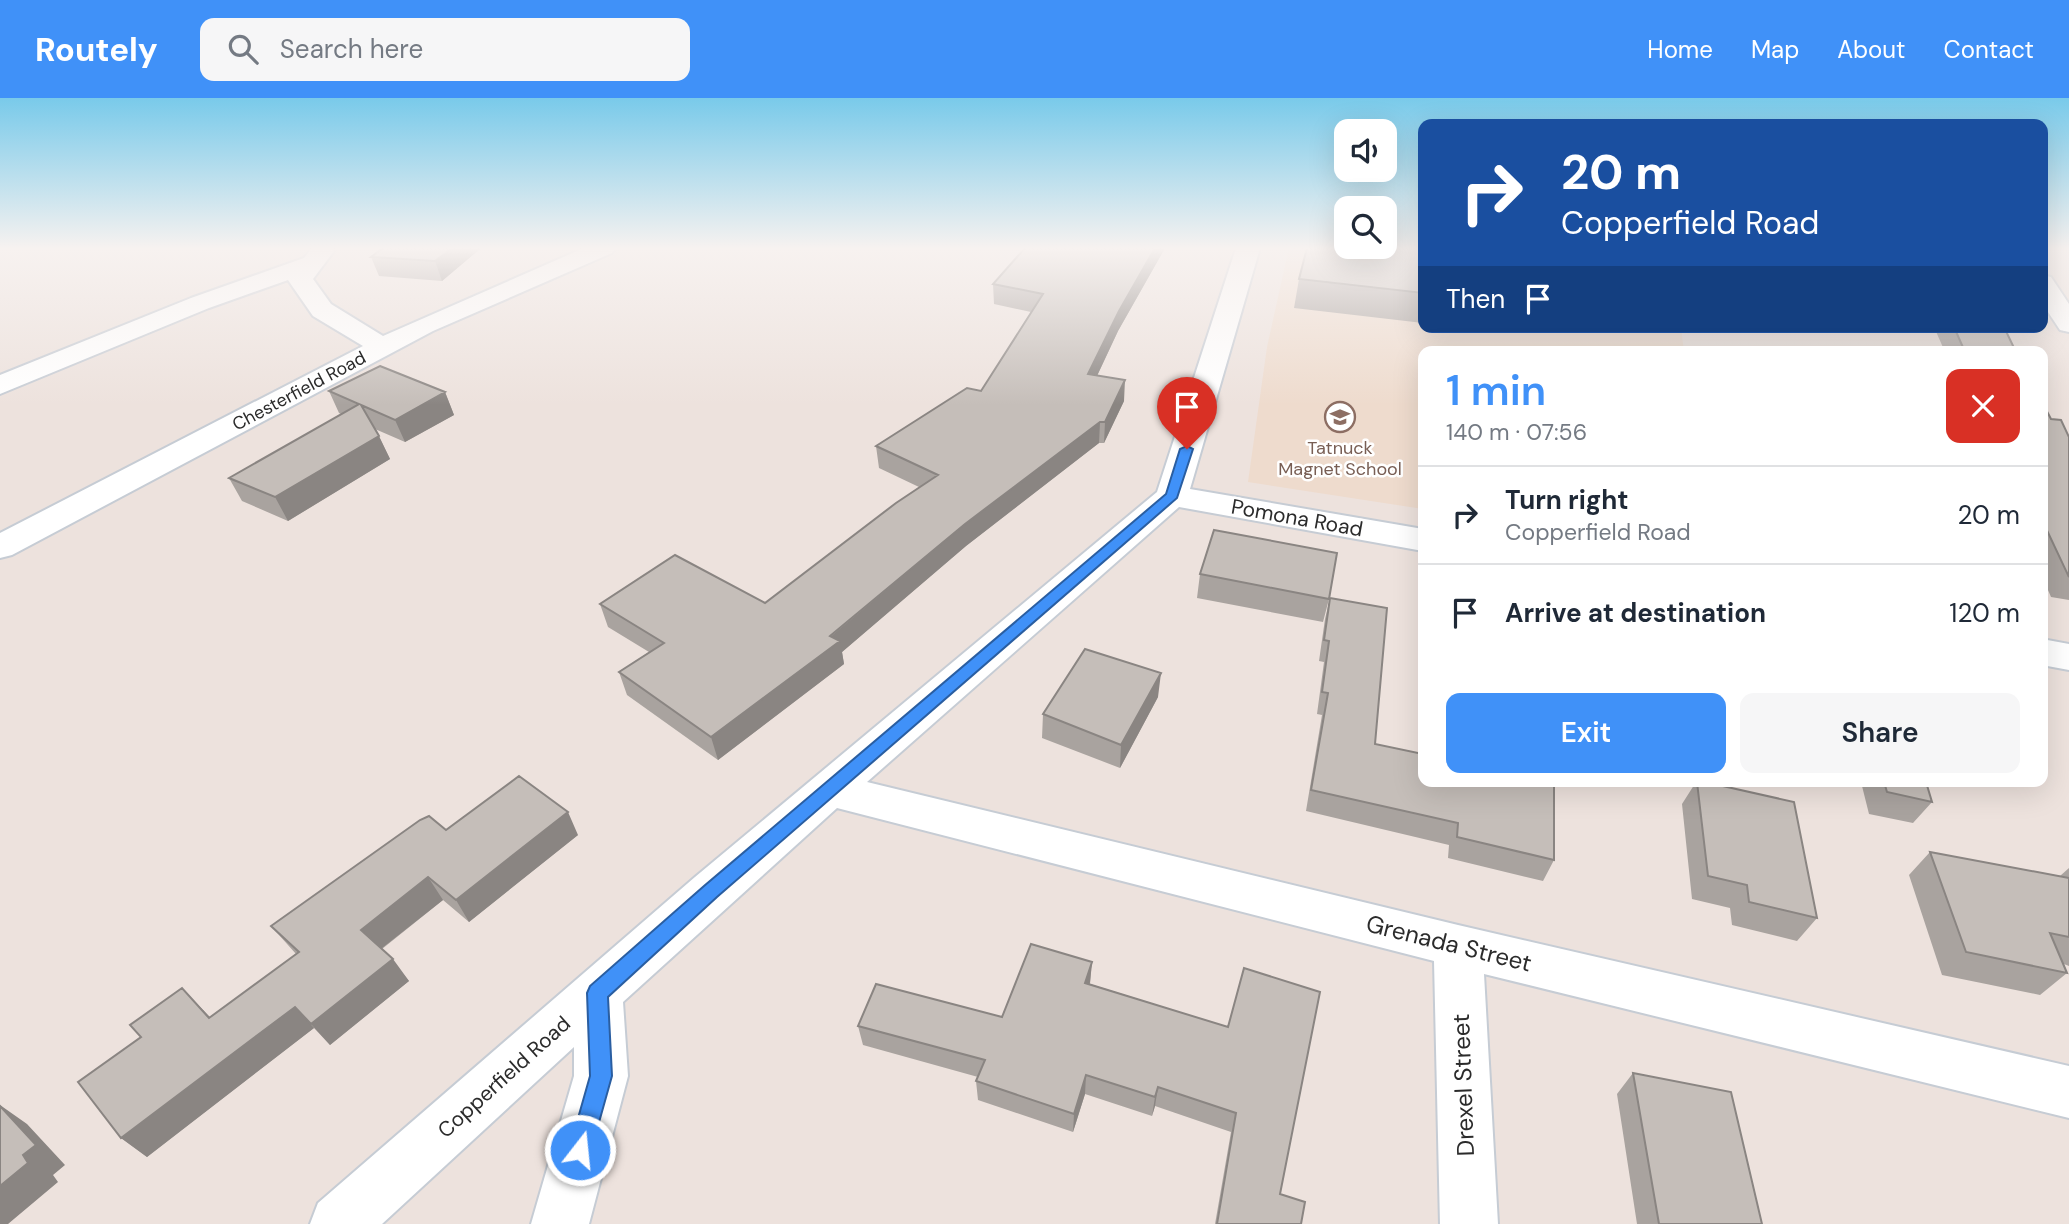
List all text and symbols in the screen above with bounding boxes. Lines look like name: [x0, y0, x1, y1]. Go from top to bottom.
search box: [200, 18, 690, 81]
text: Routely: [35, 28, 158, 71]
icon: search: [224, 30, 262, 68]
text: Search here: [280, 32, 423, 66]
text: Home: [1647, 34, 1713, 65]
text: Map: [1751, 34, 1799, 65]
text: About: [1837, 34, 1906, 65]
text: Contact: [1944, 34, 2034, 65]
map controls: [1334, 119, 1397, 259]
button: sound: [1334, 119, 1397, 182]
text: 20 m: [1561, 140, 1681, 204]
icon: right: [1446, 147, 1537, 238]
button: search: [1334, 196, 1397, 259]
text: Copperfield Road: [1561, 202, 1819, 244]
icon: arrive: [1519, 280, 1557, 318]
text: Then: [1446, 282, 1505, 316]
street label: Chesterfield Road: [228, 346, 370, 436]
text: 1 min: [1446, 363, 1546, 418]
button: close: [1946, 369, 2020, 443]
pin: [1157, 377, 1217, 449]
icon: arrive: [1168, 388, 1206, 426]
school or university icon: Tatnuck Magnet School: [1323, 400, 1357, 434]
text: 140 m · 07:56: [1446, 417, 1587, 447]
place label: Tatnuck Magnet School: [1278, 436, 1402, 481]
text: Turn right: [1505, 483, 1629, 517]
street label: Pomona Road: [1229, 493, 1365, 543]
icon: right: [1446, 496, 1484, 534]
text: 20 m: [1957, 498, 2020, 532]
text: Copperfield Road: [1505, 517, 1691, 547]
icon: arrive: [1446, 594, 1484, 632]
text: Arrive at destination: [1505, 596, 1766, 630]
text: 120 m: [1949, 596, 2020, 630]
button: Exit: [1446, 693, 1726, 773]
button: Share: [1740, 693, 2020, 773]
street label: Grenada Street: [1363, 907, 1535, 979]
street label: Copperfield Road: [432, 1010, 576, 1144]
street label: Drexel Street: [1445, 1013, 1481, 1157]
position arrow: [543, 1113, 617, 1187]

